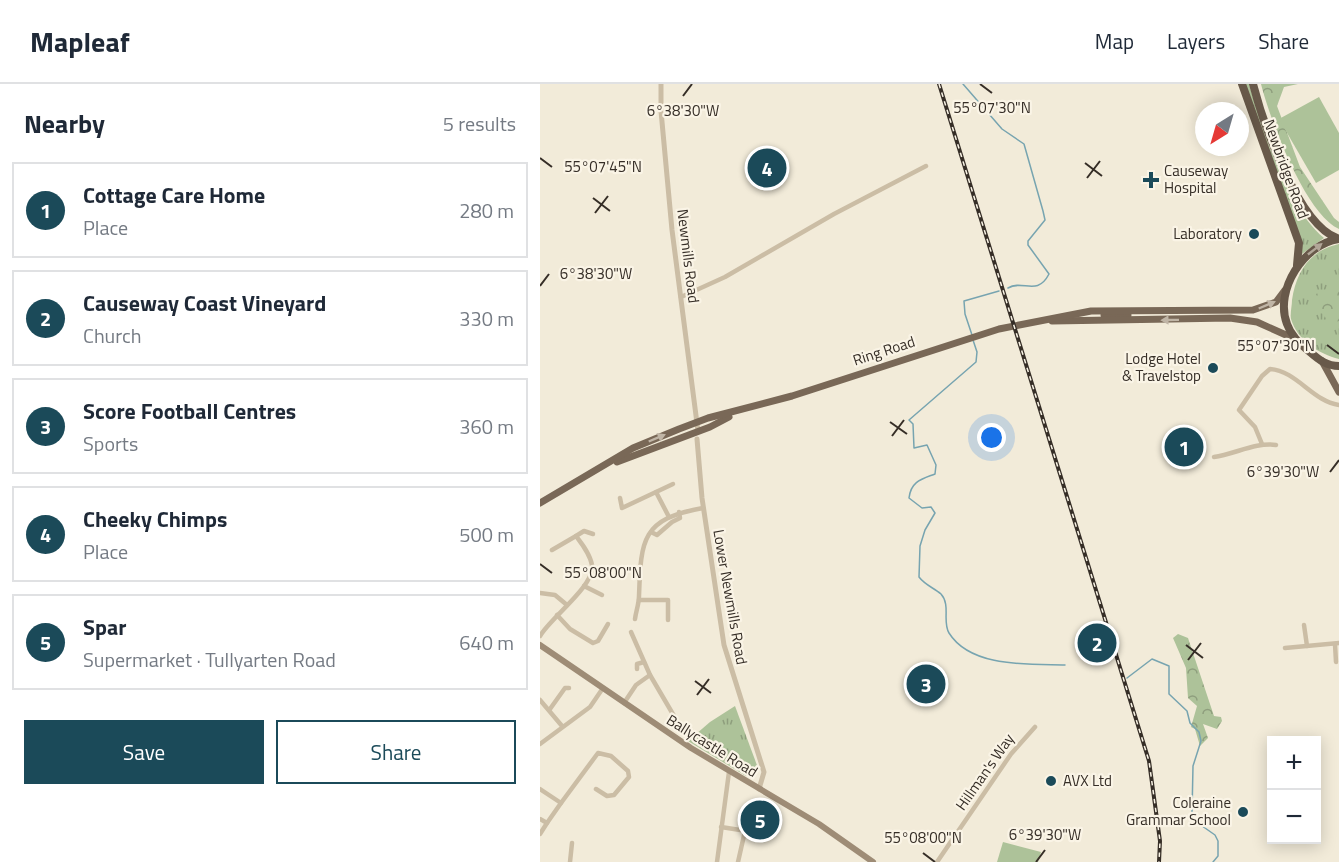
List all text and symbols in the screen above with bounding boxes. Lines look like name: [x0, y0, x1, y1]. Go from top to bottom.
text: Mapleaf: [30, 20, 130, 63]
text: Map: [1095, 25, 1134, 57]
text: Layers: [1167, 25, 1225, 57]
text: Share: [1258, 25, 1309, 57]
text: 55°07'30"N: [953, 96, 1031, 119]
text: 6°38'30"W: [647, 99, 719, 122]
north arrow: [1195, 102, 1249, 156]
text: Nearby: [24, 104, 105, 143]
text: 5 results: [443, 108, 516, 139]
street label: Newbridge Road: [1258, 116, 1315, 222]
pin: 4: [748, 146, 786, 190]
text: 55°07'45"N: [564, 155, 642, 178]
place label: Causeway Hospital: [1164, 159, 1228, 199]
marker: Causeway Hospital: [1142, 171, 1160, 189]
text: Cottage Care Home: [83, 178, 265, 212]
text: 1: [40, 195, 51, 226]
text: 280 m: [459, 195, 514, 226]
street label: Newmills Road: [671, 208, 706, 304]
text: Place: [83, 212, 128, 243]
place label: Laboratory: [1173, 222, 1242, 245]
marker: Laboratory: [1247, 227, 1261, 241]
one-way arrow: [1308, 243, 1323, 255]
text: 6°38'30"W: [560, 262, 632, 285]
text: Causeway Coast Vineyard: [83, 286, 326, 320]
one-way arrow: [1258, 300, 1276, 309]
text: 2: [40, 303, 51, 334]
text: 330 m: [459, 303, 514, 334]
one-way arrow: [1160, 315, 1179, 325]
text: Church: [83, 320, 141, 351]
street label: Ring Road: [850, 330, 918, 371]
text: 55°07'30"N: [1237, 334, 1315, 357]
place label: Lodge Hotel & Travelstop: [1122, 347, 1201, 387]
marker: Lodge Hotel & Travelstop: [1206, 361, 1220, 375]
text: Score Football Centres: [83, 394, 296, 428]
text: 3: [40, 411, 51, 442]
text: 360 m: [459, 411, 514, 442]
your location: [977, 423, 1006, 452]
pin: 1: [1164, 424, 1204, 470]
text: Sports: [83, 428, 138, 459]
one-way arrow: [649, 433, 667, 443]
text: 6°39'30"W: [1247, 460, 1319, 483]
text: Cheeky Chimps: [83, 502, 227, 536]
text: 4: [40, 519, 51, 550]
text: 500 m: [459, 519, 514, 550]
street label: Lower Newmills Road: [707, 528, 754, 666]
text: Place: [83, 536, 128, 567]
text: 55°08'00"N: [564, 561, 642, 584]
text: Spar: [83, 610, 126, 644]
pin: 2: [1078, 620, 1116, 666]
text: 5: [40, 627, 51, 658]
text: 640 m: [459, 627, 514, 658]
text: Supermarket · Tullyarten Road: [83, 644, 336, 675]
pin: 3: [906, 662, 946, 706]
street label: Ballycastle Road: [662, 708, 762, 783]
button: Save: [24, 720, 264, 784]
button: Share: [276, 720, 516, 784]
street label: Hillman's Way: [950, 729, 1020, 815]
map controls: [1267, 736, 1321, 844]
button: +: [1267, 736, 1321, 790]
place label: AVX Ltd: [1063, 769, 1112, 792]
marker: AVX Ltd: [1044, 774, 1058, 788]
button: −: [1267, 790, 1321, 844]
place label: Coleraine Grammar School: [1126, 791, 1231, 831]
pin: 5: [740, 798, 780, 842]
marker: Coleraine Grammar School: [1236, 805, 1250, 819]
text: 6°39'30"W: [1009, 823, 1081, 846]
text: 55°08'00"N: [884, 826, 962, 849]

